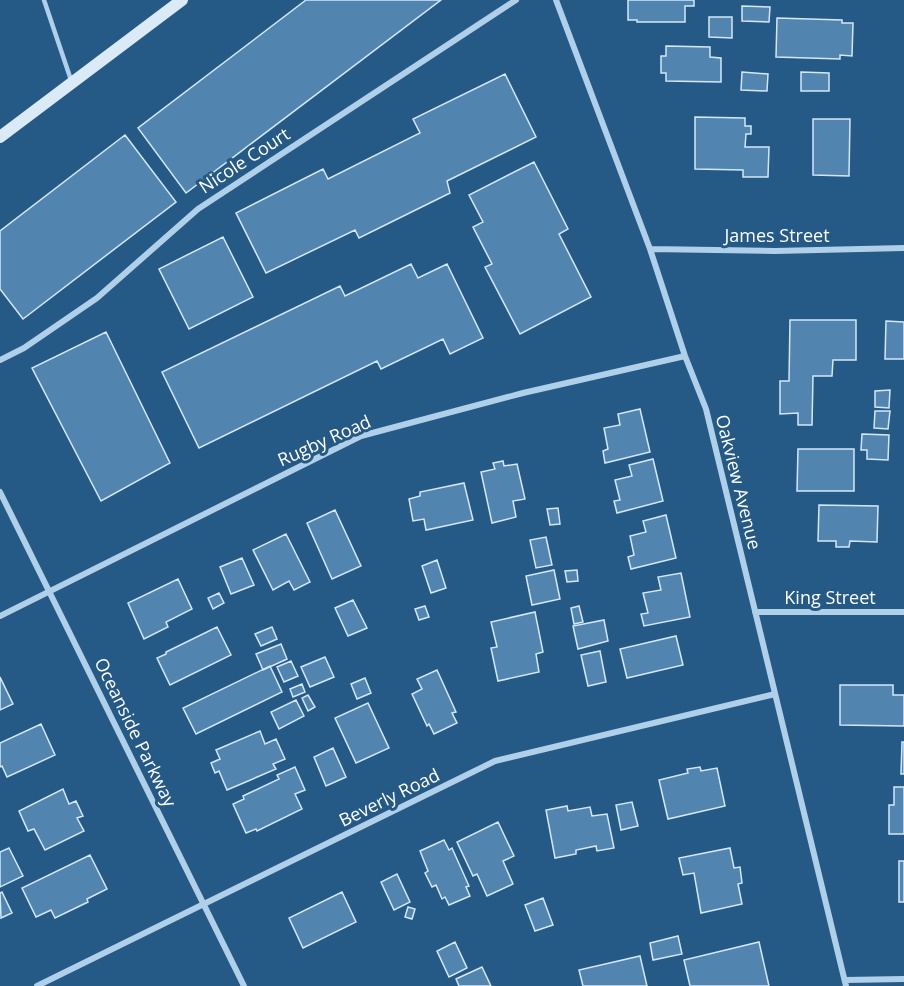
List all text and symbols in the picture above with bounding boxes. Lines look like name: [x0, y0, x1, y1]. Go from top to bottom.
street label: Nicole Court: [194, 122, 294, 198]
street label: James Street: [722, 223, 830, 247]
street label: Rugby Road: [274, 409, 374, 471]
street label: Oakview Avenue: [711, 412, 767, 552]
street label: King Street: [784, 585, 876, 609]
street label: Oceanside Parkway: [89, 653, 183, 812]
street label: Beverly Road: [335, 762, 443, 832]

